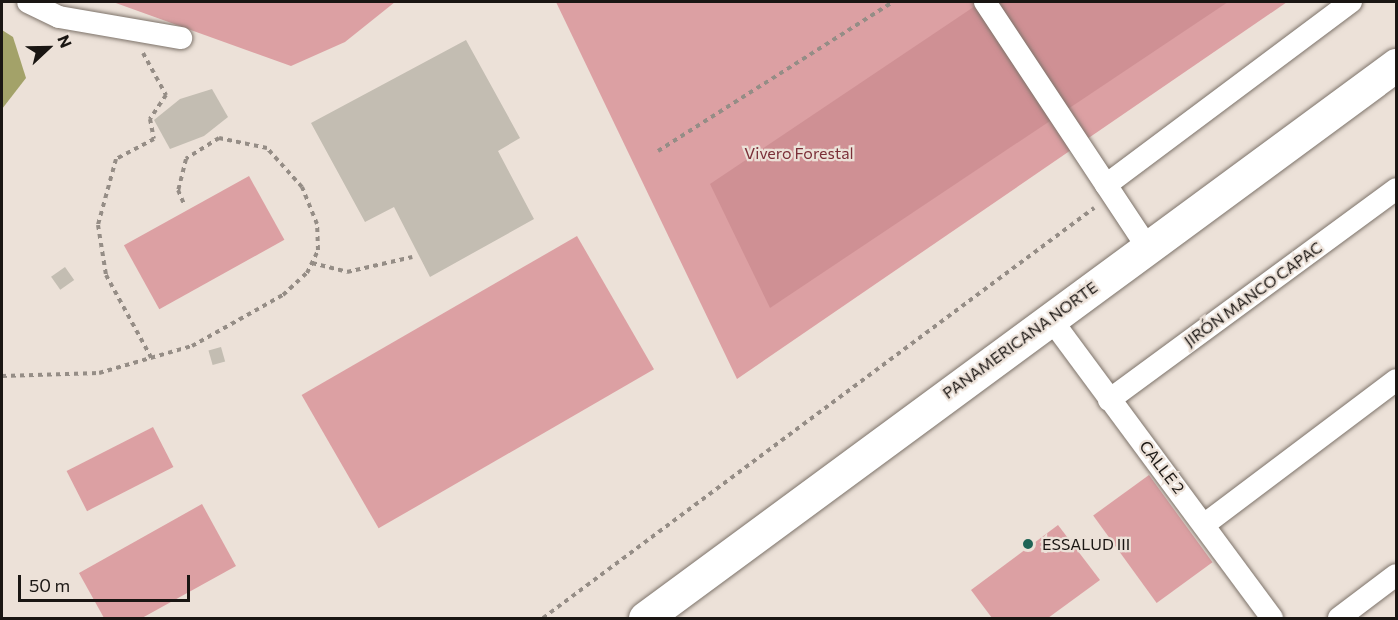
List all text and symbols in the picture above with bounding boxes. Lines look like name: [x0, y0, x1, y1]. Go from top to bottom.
north arrow: [18, 18, 78, 78]
text: N: [54, 32, 76, 50]
park label: Vivero Forestal: [744, 143, 854, 163]
street label: JIRÓN MANCO CAPAC: [1180, 237, 1326, 351]
street label: PANAMERICANA NORTE: [939, 277, 1101, 403]
street label: CALLE 2: [1135, 437, 1189, 497]
place label: ESSALUD III: [1042, 534, 1130, 554]
marker: ESSALUD III: [1019, 535, 1037, 553]
scale bar: [21, 563, 194, 601]
text: 50 m: [29, 574, 70, 596]

